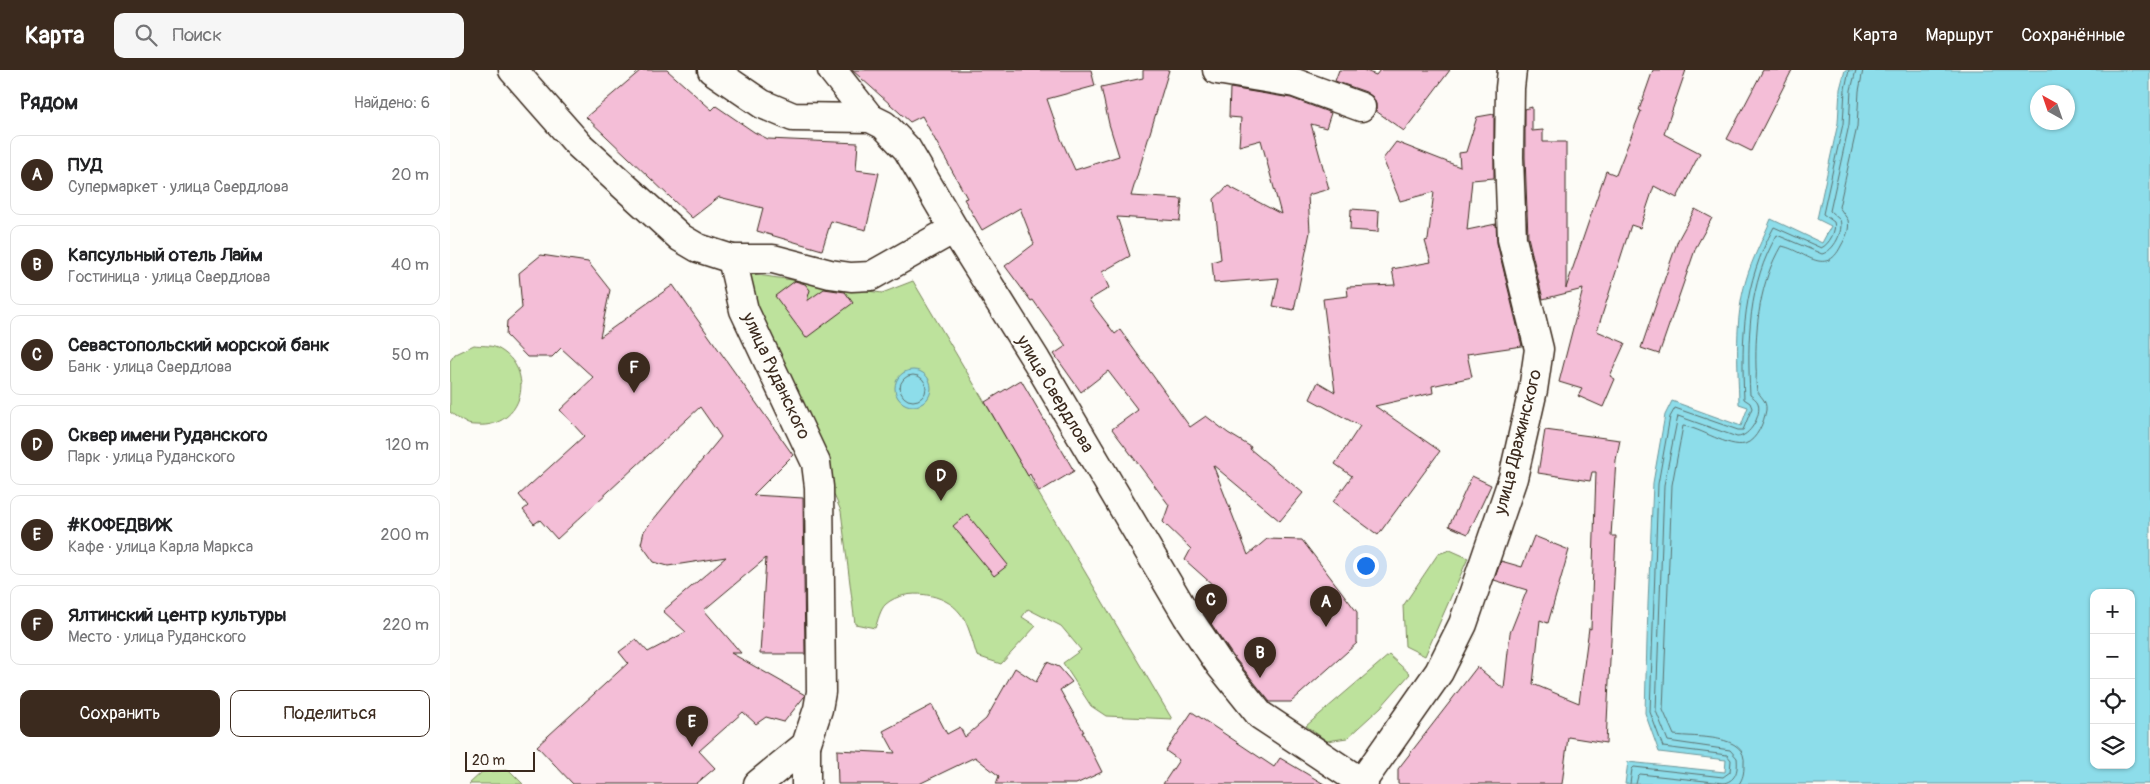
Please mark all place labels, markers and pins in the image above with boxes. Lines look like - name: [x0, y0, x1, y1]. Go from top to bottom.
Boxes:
- pin: F: [618, 352, 650, 393]
- pin: D: [925, 460, 957, 501]
- pin: C: [1195, 584, 1227, 625]
- pin: A: [1310, 586, 1342, 627]
- pin: B: [1244, 637, 1276, 678]
- pin: E: [676, 706, 708, 747]

